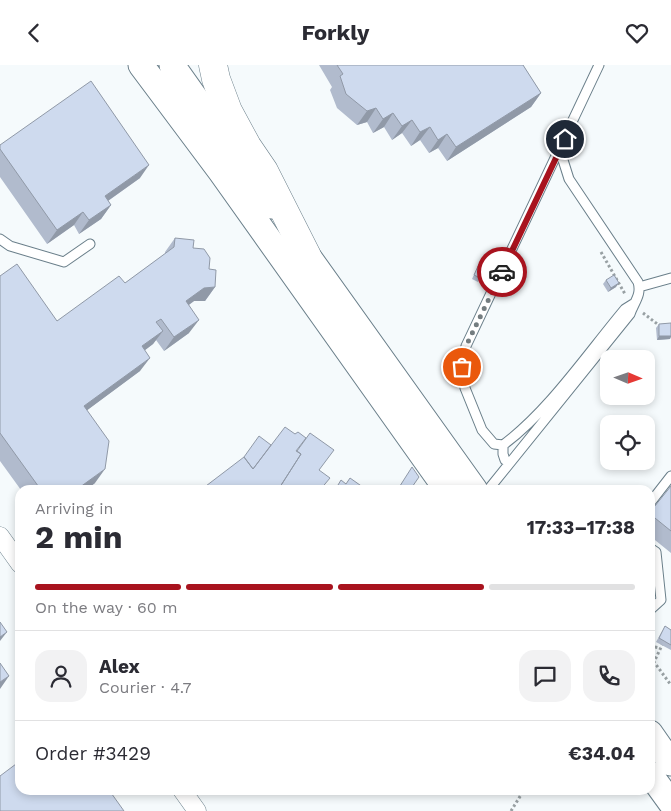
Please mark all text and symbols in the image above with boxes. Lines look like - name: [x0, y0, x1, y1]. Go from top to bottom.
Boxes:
- icon: back: [20, 19, 48, 47]
- icon: heart: [623, 19, 651, 47]
- text: Forkly: [302, 20, 369, 45]
- pin: [544, 118, 586, 160]
- icon: home: [551, 125, 579, 153]
- courier: [477, 247, 527, 297]
- icon: car: [488, 258, 516, 286]
- pin: [441, 346, 483, 388]
- north arrow: [600, 350, 655, 405]
- map controls: [600, 350, 655, 470]
- icon: bag: [448, 353, 476, 381]
- button: locate: [600, 415, 655, 470]
- text: Arriving in: [35, 499, 113, 518]
- text: 17:33–17:38: [527, 516, 635, 539]
- text: 2 min: [35, 518, 123, 556]
- text: On the way · 60 m: [35, 598, 177, 617]
- button: person: [35, 650, 87, 702]
- button: chat: [519, 650, 571, 702]
- button: phone: [583, 650, 635, 702]
- text: Alex: [99, 655, 140, 678]
- text: Courier · 4.7: [99, 678, 192, 697]
- text: Order #3429: [35, 742, 151, 765]
- text: €34.04: [568, 742, 635, 765]

